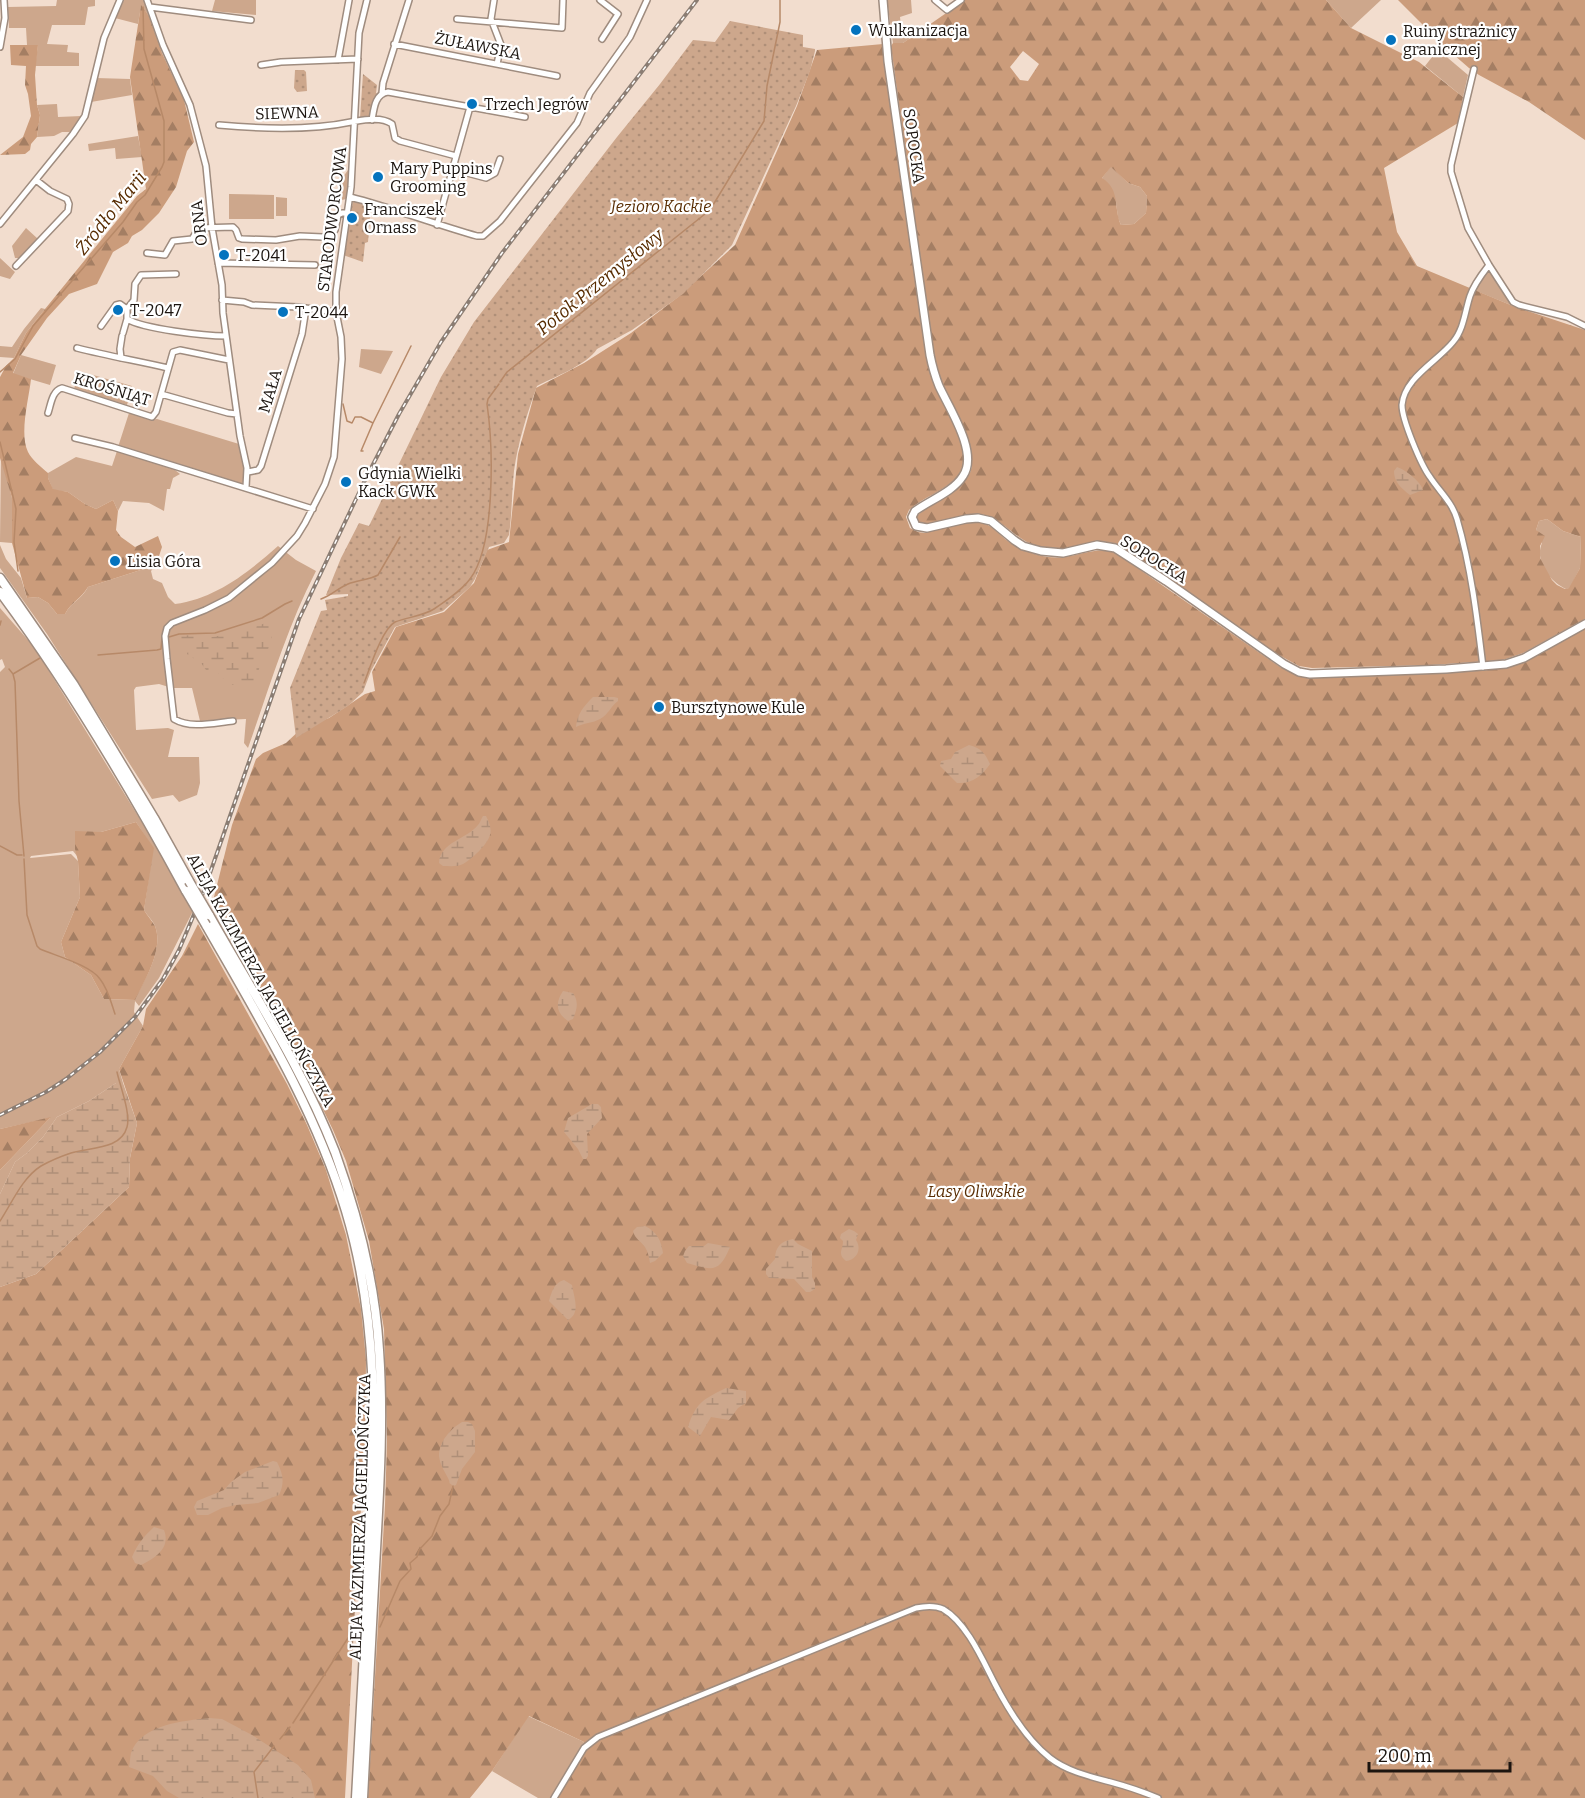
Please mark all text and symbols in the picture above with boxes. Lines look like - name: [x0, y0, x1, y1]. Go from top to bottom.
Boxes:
- place label: Wulkanizacja: [868, 21, 968, 40]
- place label: Ruiny strażnicy granicznej: [1403, 22, 1518, 59]
- marker: Wulkanizacja: [849, 23, 863, 37]
- street label: ŻUŁAWSKA: [433, 28, 523, 64]
- marker: Ruiny strażnicy granicznej: [1384, 33, 1398, 47]
- place label: Trzech Jegrów: [484, 95, 589, 114]
- marker: Trzech Jegrów: [465, 97, 479, 111]
- street label: SIEWNA: [255, 102, 320, 124]
- street label: SOPOCKA: [899, 107, 929, 185]
- street label: STARODWORCOWA: [314, 145, 350, 293]
- place label: Mary Puppins Grooming: [390, 159, 493, 196]
- water label: Źródło Marii: [71, 167, 151, 259]
- marker: Mary Puppins Grooming: [371, 170, 385, 184]
- park label: Jezioro Kackie: [609, 197, 711, 216]
- street label: ORNA: [187, 198, 211, 247]
- place label: Franciszek Ornass: [364, 200, 444, 237]
- marker: Franciszek Ornass: [345, 211, 359, 225]
- water label: Potok Przemysłowy: [532, 224, 668, 340]
- place label: T-2041: [236, 246, 287, 265]
- marker: T-2041: [217, 248, 231, 262]
- place label: T-2047: [130, 301, 182, 320]
- marker: T-2047: [111, 303, 125, 317]
- place label: T-2044: [295, 303, 349, 322]
- marker: T-2044: [276, 305, 290, 319]
- street label: MAŁA: [254, 366, 286, 415]
- street label: KROŚNIĄT: [71, 367, 153, 410]
- place label: Gdynia Wielki Kack GWK: [358, 464, 462, 501]
- marker: Gdynia Wielki Kack GWK: [339, 475, 353, 489]
- street label: SOPOCKA: [1117, 531, 1192, 587]
- place label: Lisia Góra: [127, 552, 201, 571]
- marker: Lisia Góra: [108, 554, 122, 568]
- place label: Bursztynowe Kule: [671, 698, 805, 717]
- marker: Bursztynowe Kule: [652, 700, 666, 714]
- street label: ALEJA KAZIMIERZA JAGIELLOŃCZYKA: [183, 850, 340, 1111]
- park label: Lasy Oliwskie: [928, 1182, 1024, 1201]
- street label: ALEJA KAZIMIERZA JAGIELLOŃCZYKA: [345, 1373, 375, 1661]
- scale bar: [1369, 1735, 1510, 1773]
- text: 200 m: [1378, 1745, 1432, 1767]

